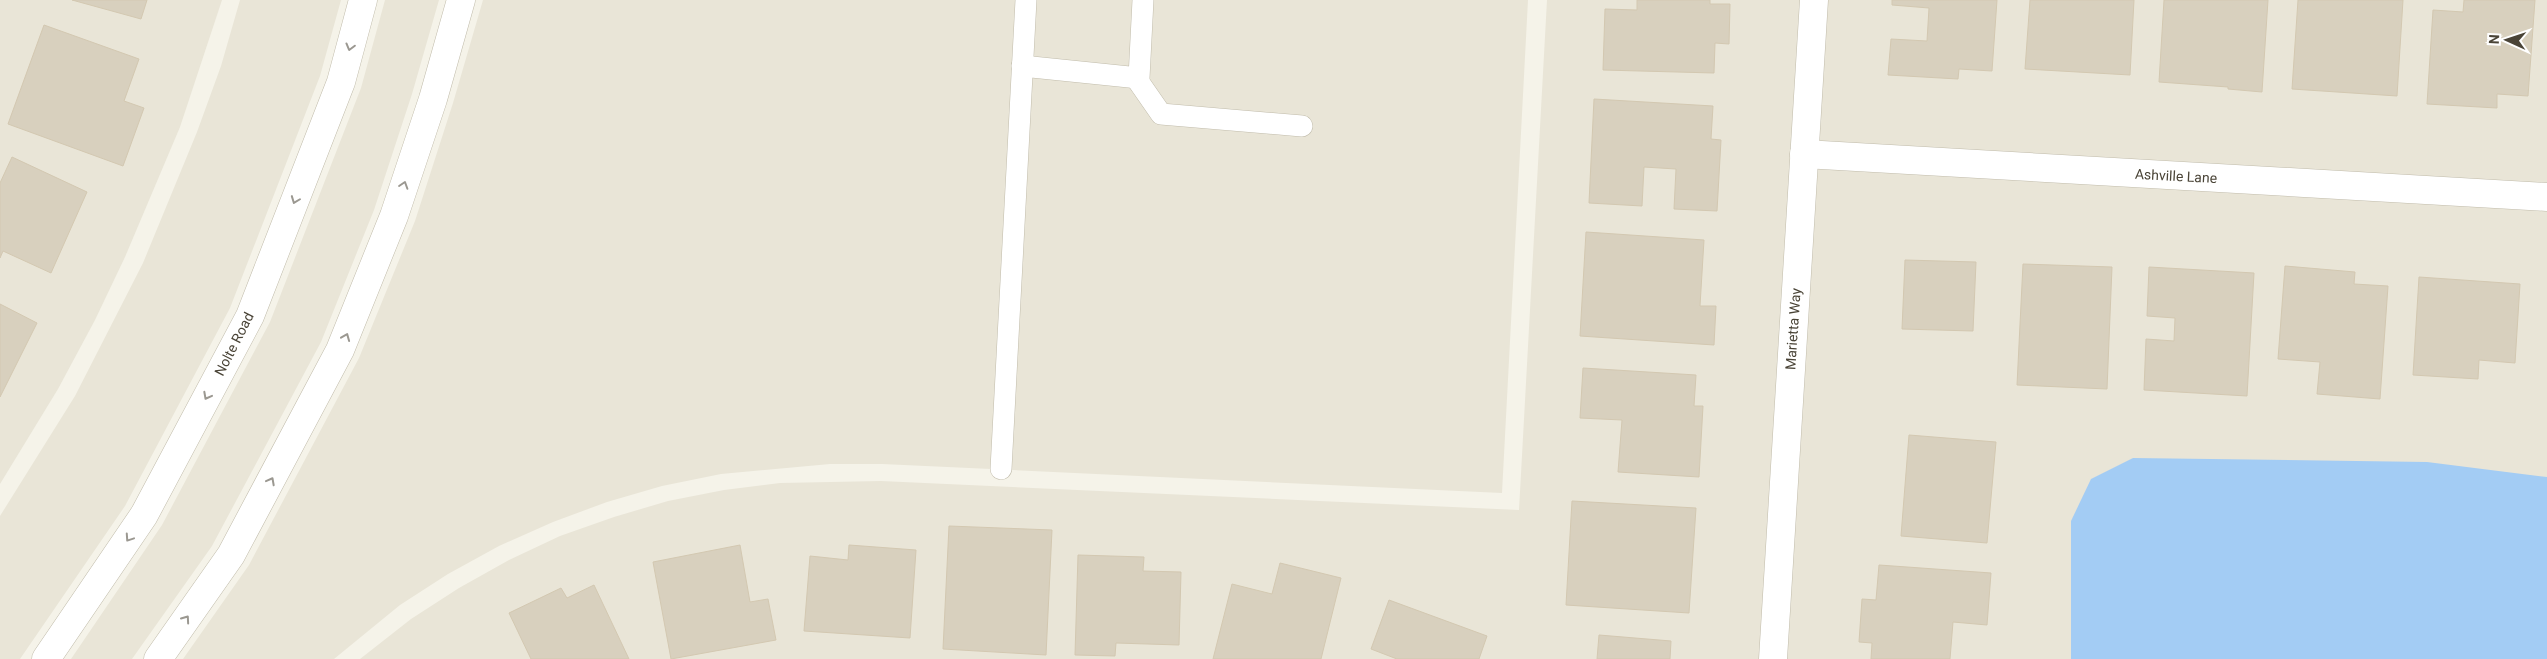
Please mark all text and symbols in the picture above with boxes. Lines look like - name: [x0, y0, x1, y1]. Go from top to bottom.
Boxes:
- north arrow: [2482, 15, 2532, 65]
- text: N: [2486, 34, 2502, 45]
- one-way arrow: [346, 43, 356, 51]
- street label: Ashville Lane: [2134, 166, 2218, 186]
- one-way arrow: [399, 182, 409, 190]
- one-way arrow: [291, 195, 301, 204]
- street label: Marietta Way: [1782, 287, 1804, 370]
- street label: Nolte Road: [211, 310, 257, 378]
- one-way arrow: [339, 333, 350, 342]
- one-way arrow: [204, 390, 214, 399]
- one-way arrow: [265, 477, 275, 486]
- one-way arrow: [126, 532, 135, 541]
- one-way arrow: [180, 615, 189, 625]

